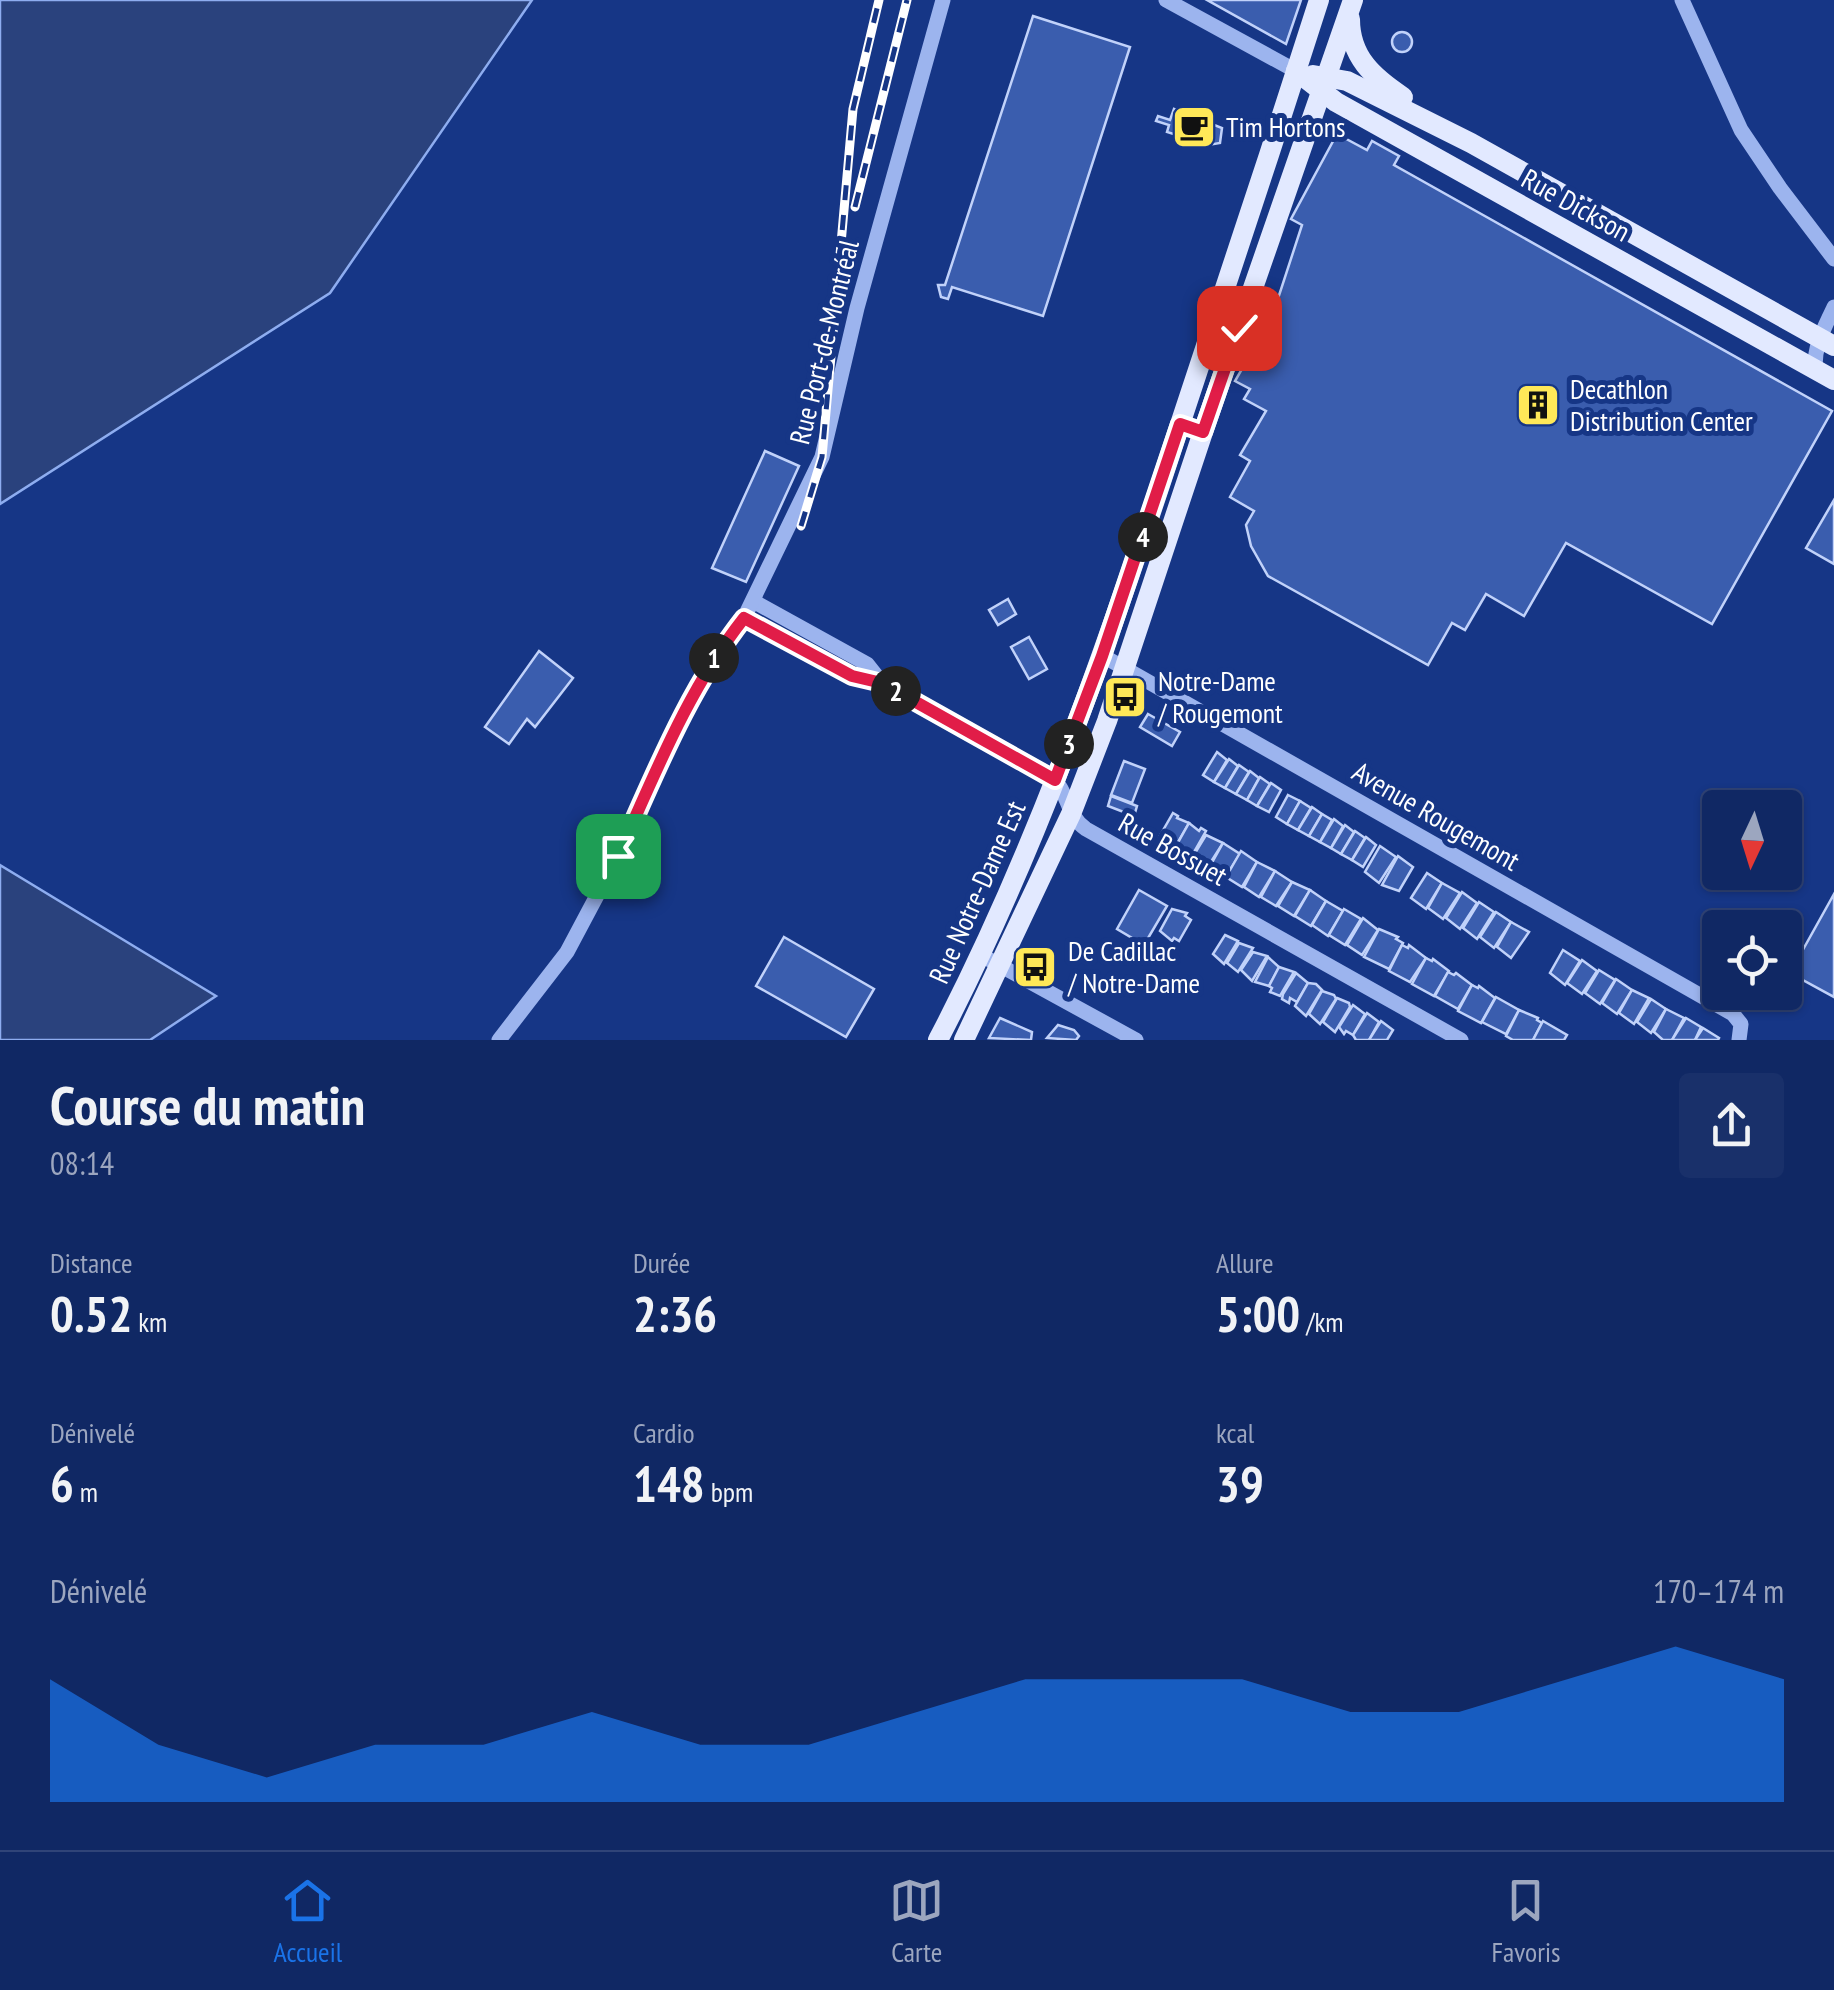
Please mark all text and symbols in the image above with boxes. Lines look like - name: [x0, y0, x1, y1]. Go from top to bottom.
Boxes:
- cafe icon: Tim Hortons: [1171, 104, 1217, 150]
- place label: Tim Hortons: [1226, 108, 1346, 145]
- street label: Rue Dickson: [1515, 160, 1637, 249]
- street label: Rue Port-de-Montréal: [780, 235, 867, 448]
- pin: [1197, 286, 1282, 371]
- icon: check: [1212, 301, 1267, 356]
- place label: Decathlon Distribution Center: [1570, 370, 1753, 439]
- building icon: Decathlon Distribution Center: [1515, 382, 1561, 428]
- pin: 4: [1118, 512, 1168, 562]
- text: 4: [1136, 518, 1150, 555]
- pin: 1: [689, 633, 739, 683]
- text: 1: [707, 639, 721, 676]
- place label: Notre-Dame / Rougemont: [1157, 662, 1283, 731]
- pin: 2: [871, 666, 921, 716]
- text: 2: [889, 672, 903, 709]
- bus stop icon: Notre-Dame / Rougemont: [1102, 674, 1148, 720]
- pin: 3: [1044, 719, 1094, 769]
- text: 3: [1062, 725, 1076, 762]
- street label: Avenue Rougemont: [1346, 753, 1527, 879]
- north arrow: [1702, 790, 1802, 890]
- map controls: [1702, 790, 1802, 1010]
- street label: Rue Notre-Dame Est: [920, 794, 1033, 989]
- street label: Rue Bossuet: [1112, 804, 1234, 894]
- pin: [576, 814, 661, 899]
- icon: arrive: [591, 829, 646, 884]
- button: locate: [1702, 910, 1802, 1010]
- place label: De Cadillac / Notre-Dame: [1067, 932, 1200, 1001]
- bus stop icon: De Cadillac / Notre-Dame: [1012, 944, 1058, 990]
- text: Course du matin: [50, 1069, 365, 1140]
- button: share: [1679, 1073, 1784, 1178]
- text: 08:14: [50, 1142, 114, 1184]
- text: Distance: [50, 1244, 133, 1281]
- text: Durée: [633, 1244, 690, 1281]
- text: Allure: [1216, 1244, 1274, 1281]
- text: 0.52: [50, 1281, 132, 1346]
- text: 2:36: [633, 1281, 717, 1346]
- text: 5:00: [1216, 1281, 1300, 1346]
- text: km: [132, 1303, 167, 1340]
- text: /km: [1300, 1303, 1344, 1340]
- text: Dénivelé: [50, 1414, 135, 1451]
- text: Cardio: [633, 1414, 695, 1451]
- text: kcal: [1216, 1414, 1254, 1451]
- text: 6: [50, 1451, 74, 1516]
- text: 148: [633, 1451, 705, 1516]
- text: 39: [1216, 1451, 1264, 1516]
- text: m: [74, 1473, 98, 1510]
- text: bpm: [705, 1473, 753, 1510]
- text: Dénivelé: [50, 1570, 147, 1612]
- text: 170–174 m: [1653, 1570, 1784, 1612]
- tab: Accueil: [274, 1873, 342, 1970]
- tab: Carte: [889, 1873, 944, 1970]
- tab: Favoris: [1491, 1873, 1560, 1970]

